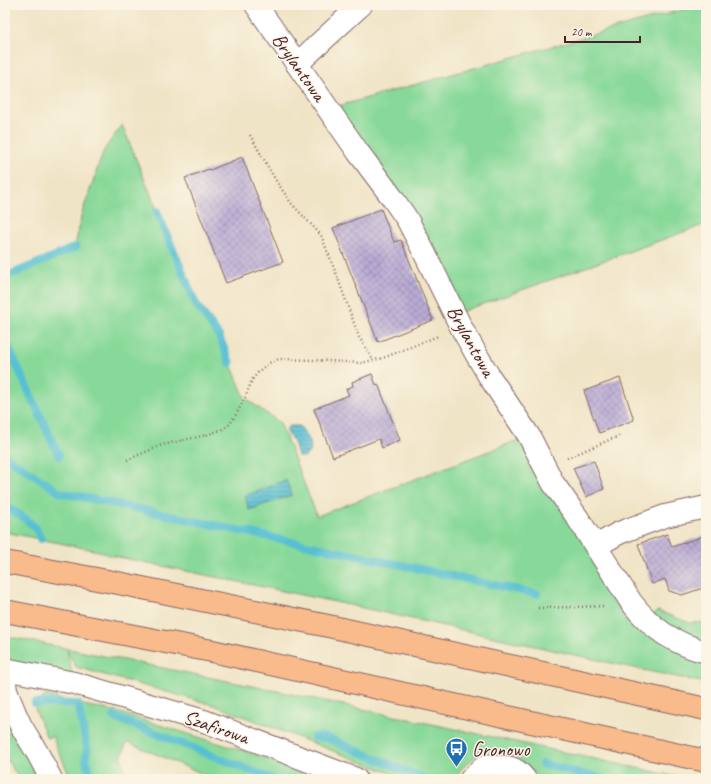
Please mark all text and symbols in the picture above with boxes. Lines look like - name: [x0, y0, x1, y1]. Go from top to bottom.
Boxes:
- scale bar: [565, 18, 640, 44]
- text: 20 m: [571, 24, 593, 40]
- street label: Brylantowa: [266, 28, 333, 107]
- street label: Brylantowa: [441, 301, 502, 383]
- street label: Szafirowa: [180, 704, 254, 750]
- bus stop icon: Gronowo: [444, 736, 470, 769]
- place label: Gronowo: [472, 737, 530, 762]

